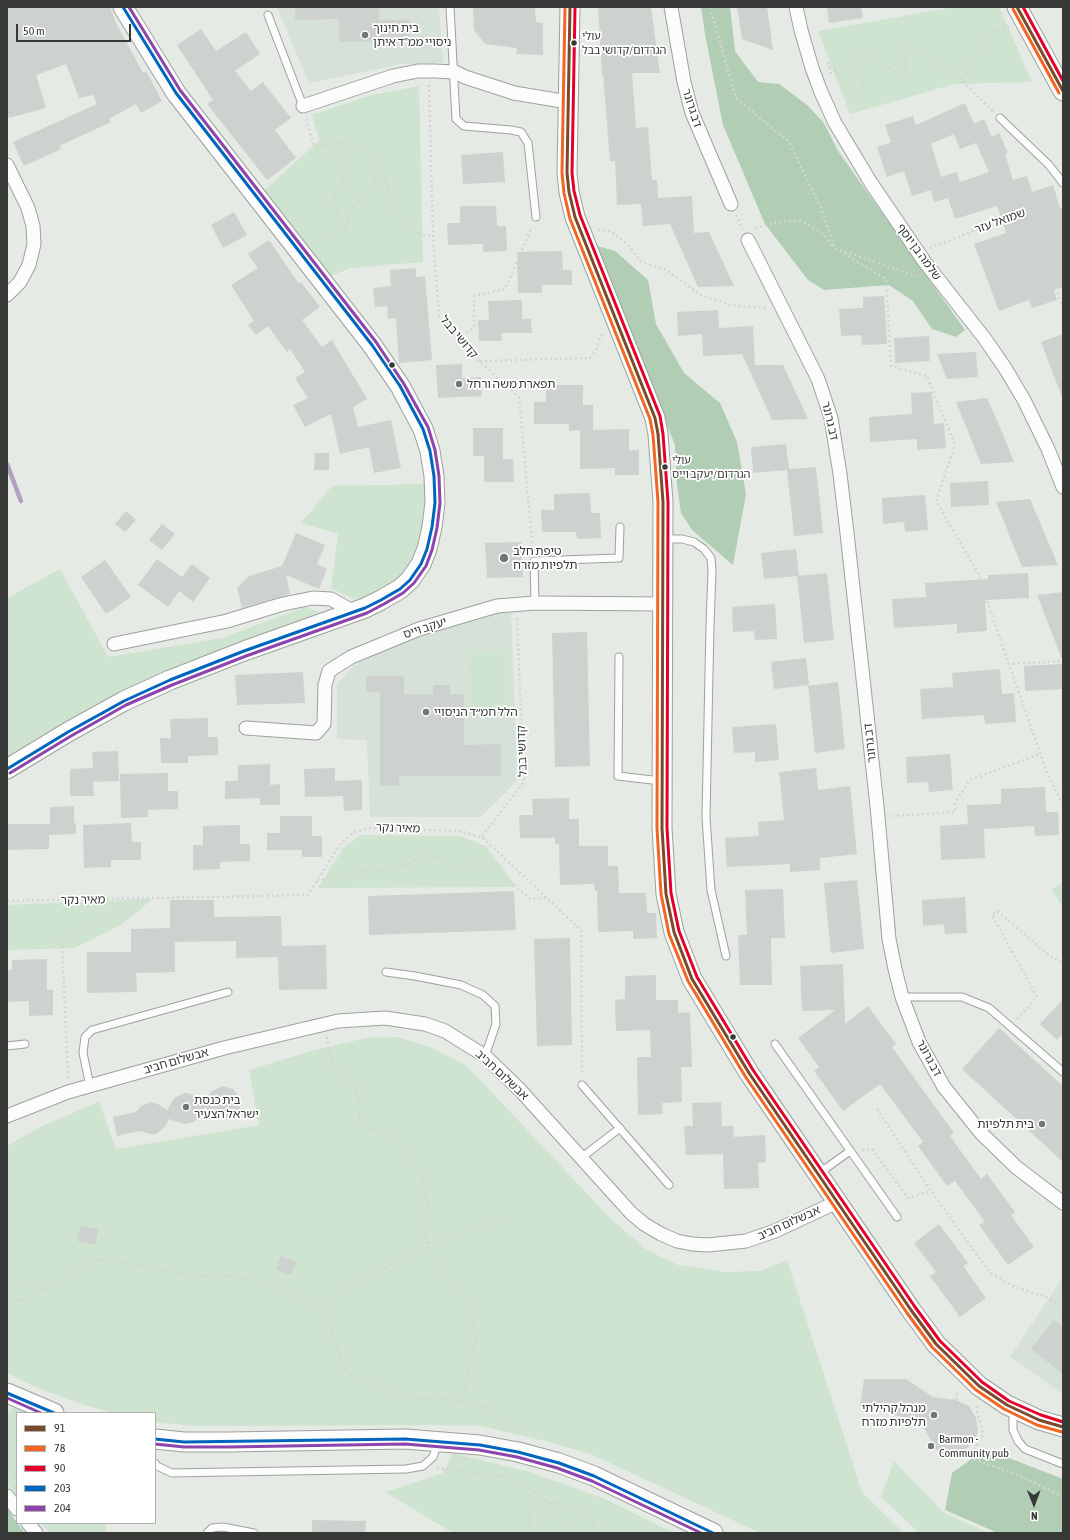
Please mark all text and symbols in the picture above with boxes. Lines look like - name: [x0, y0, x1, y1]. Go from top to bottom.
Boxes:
- scale bar: [18, 16, 133, 42]
- place label: בית חינוך ניסויי ממ"ד איתן: [373, 21, 451, 49]
- text: 50 m: [23, 24, 45, 38]
- marker: בית חינוך ניסויי ממ"ד איתן: [360, 30, 370, 40]
- place label: עולי הגרדום/קדושי בבל: [582, 30, 666, 56]
- marker: עולי הגרדום/קדושי בבל: [569, 38, 579, 48]
- street label: דב גרונר: [679, 87, 705, 129]
- street label: שמואל עזר: [973, 205, 1027, 237]
- street label: שלמה בן יוסף: [894, 221, 944, 283]
- street label: קדושי בבל: [437, 313, 481, 361]
- unlabelled marker: [387, 360, 397, 370]
- place label: תפארת משה ורחל: [467, 377, 555, 391]
- marker: תפארת משה ורחל: [454, 379, 464, 389]
- street label: דב גרונר: [819, 400, 841, 442]
- place label: עולי הגרדום/יעקב וייס: [672, 454, 750, 480]
- marker: עולי הגרדום/יעקב וייס: [660, 462, 670, 472]
- place label: טיפת חלב תלפיות מזרח: [513, 544, 578, 572]
- marker: טיפת חלב תלפיות מזרח: [498, 552, 510, 564]
- street label: יעקב וייס: [401, 614, 449, 642]
- place label: הלל חמ״ד הניסויי: [434, 705, 518, 719]
- marker: הלל חמ״ד הניסויי: [421, 707, 431, 717]
- street label: דב גרונר: [861, 722, 879, 764]
- street label: קדושי בבל: [514, 725, 530, 777]
- street label: מאיר נקר: [375, 820, 421, 836]
- street label: מאיר נקר: [60, 892, 106, 908]
- unlabelled marker: [728, 1032, 738, 1042]
- street label: דב גרונר: [913, 1037, 945, 1079]
- street label: אבשלום חביב: [142, 1045, 210, 1077]
- street label: אבשלום חביב: [472, 1047, 532, 1103]
- place label: בית כנסת ישראל הצעיר: [194, 1093, 259, 1121]
- marker: בית כנסת ישראל הצעיר: [181, 1102, 191, 1112]
- place label: בית תלפיות: [977, 1117, 1034, 1131]
- marker: בית תלפיות: [1037, 1119, 1047, 1129]
- street label: אבשלום חביב: [755, 1203, 823, 1243]
- place label: מנהל קהילתי תלפיות מזרח: [861, 1401, 926, 1429]
- marker: מנהל קהילתי תלפיות מזרח: [929, 1410, 939, 1420]
- legend: [16, 1412, 156, 1524]
- text: 91: [54, 1421, 65, 1435]
- place label: Barmon - Community pub: [939, 1432, 1009, 1460]
- text: 78: [54, 1441, 65, 1455]
- marker: Barmon - Community pub: [926, 1441, 936, 1451]
- text: 90: [54, 1461, 65, 1475]
- text: 203: [54, 1481, 71, 1495]
- north arrow: [1014, 1484, 1054, 1524]
- text: 204: [54, 1501, 71, 1515]
- text: N: [1031, 1510, 1038, 1522]

